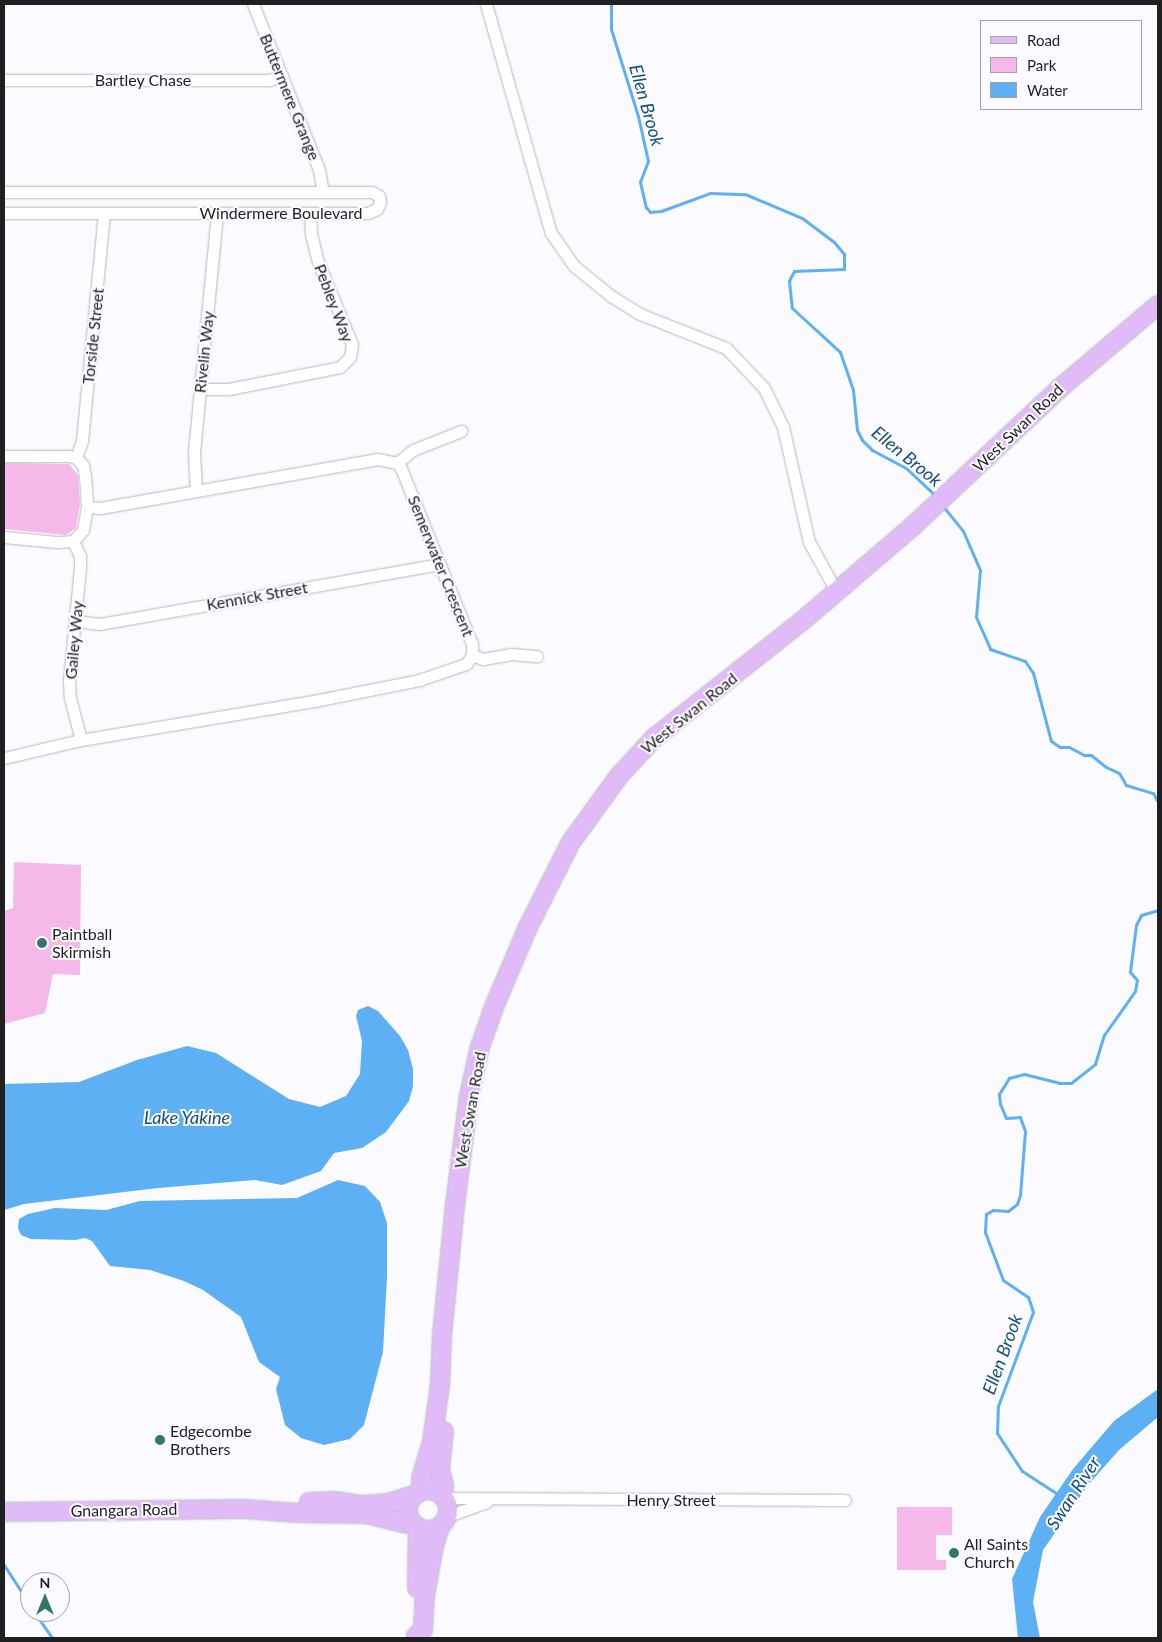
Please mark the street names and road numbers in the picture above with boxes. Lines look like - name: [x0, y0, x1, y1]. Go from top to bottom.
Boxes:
- street label: Buttermere Grange: [256, 31, 324, 163]
- street label: Bartley Chase: [94, 70, 192, 90]
- street label: Windermere Boulevard: [200, 203, 362, 223]
- street label: Pebley Way: [310, 261, 358, 345]
- street label: Torside Street: [78, 287, 108, 385]
- street label: Rivelin Way: [190, 310, 218, 394]
- street label: West Swan Road: [969, 380, 1067, 476]
- street label: Semerwater Crescent: [404, 492, 478, 640]
- street label: Kennick Street: [205, 578, 309, 614]
- street label: Gailey Way: [61, 600, 87, 680]
- street label: West Swan Road: [637, 668, 741, 758]
- street label: West Swan Road: [450, 1050, 490, 1170]
- street label: Henry Street: [626, 1490, 716, 1510]
- street label: Gnangara Road: [70, 1499, 178, 1521]

